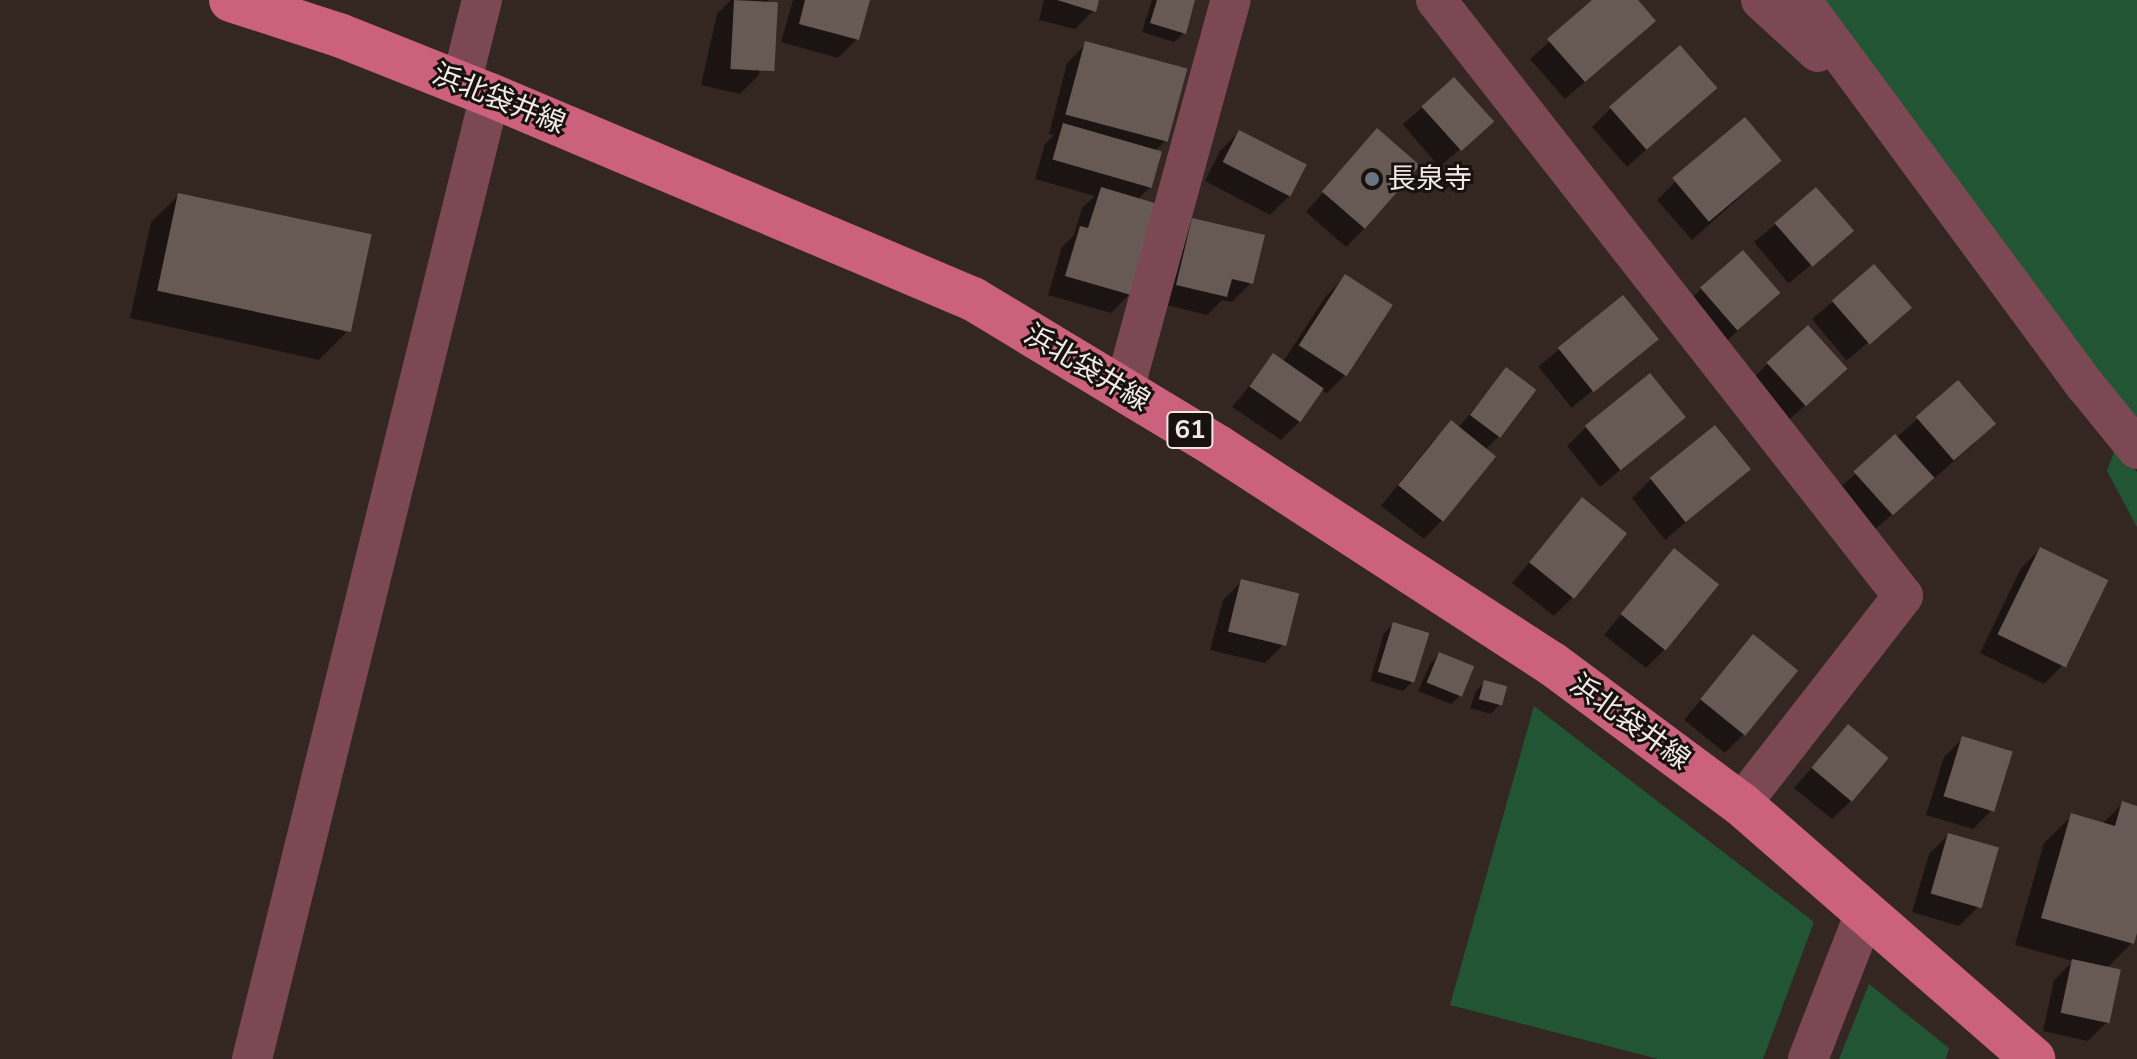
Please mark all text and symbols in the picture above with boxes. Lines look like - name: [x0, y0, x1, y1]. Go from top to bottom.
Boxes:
- street label: 浜北袋井線: [428, 57, 570, 141]
- place label: 長泉寺: [1388, 162, 1472, 196]
- marker: 長泉寺: [1363, 170, 1381, 188]
- street label: 浜北袋井線: [1018, 318, 1156, 418]
- road number: 61: [1166, 408, 1214, 452]
- street label: 浜北袋井線: [1563, 667, 1697, 777]

